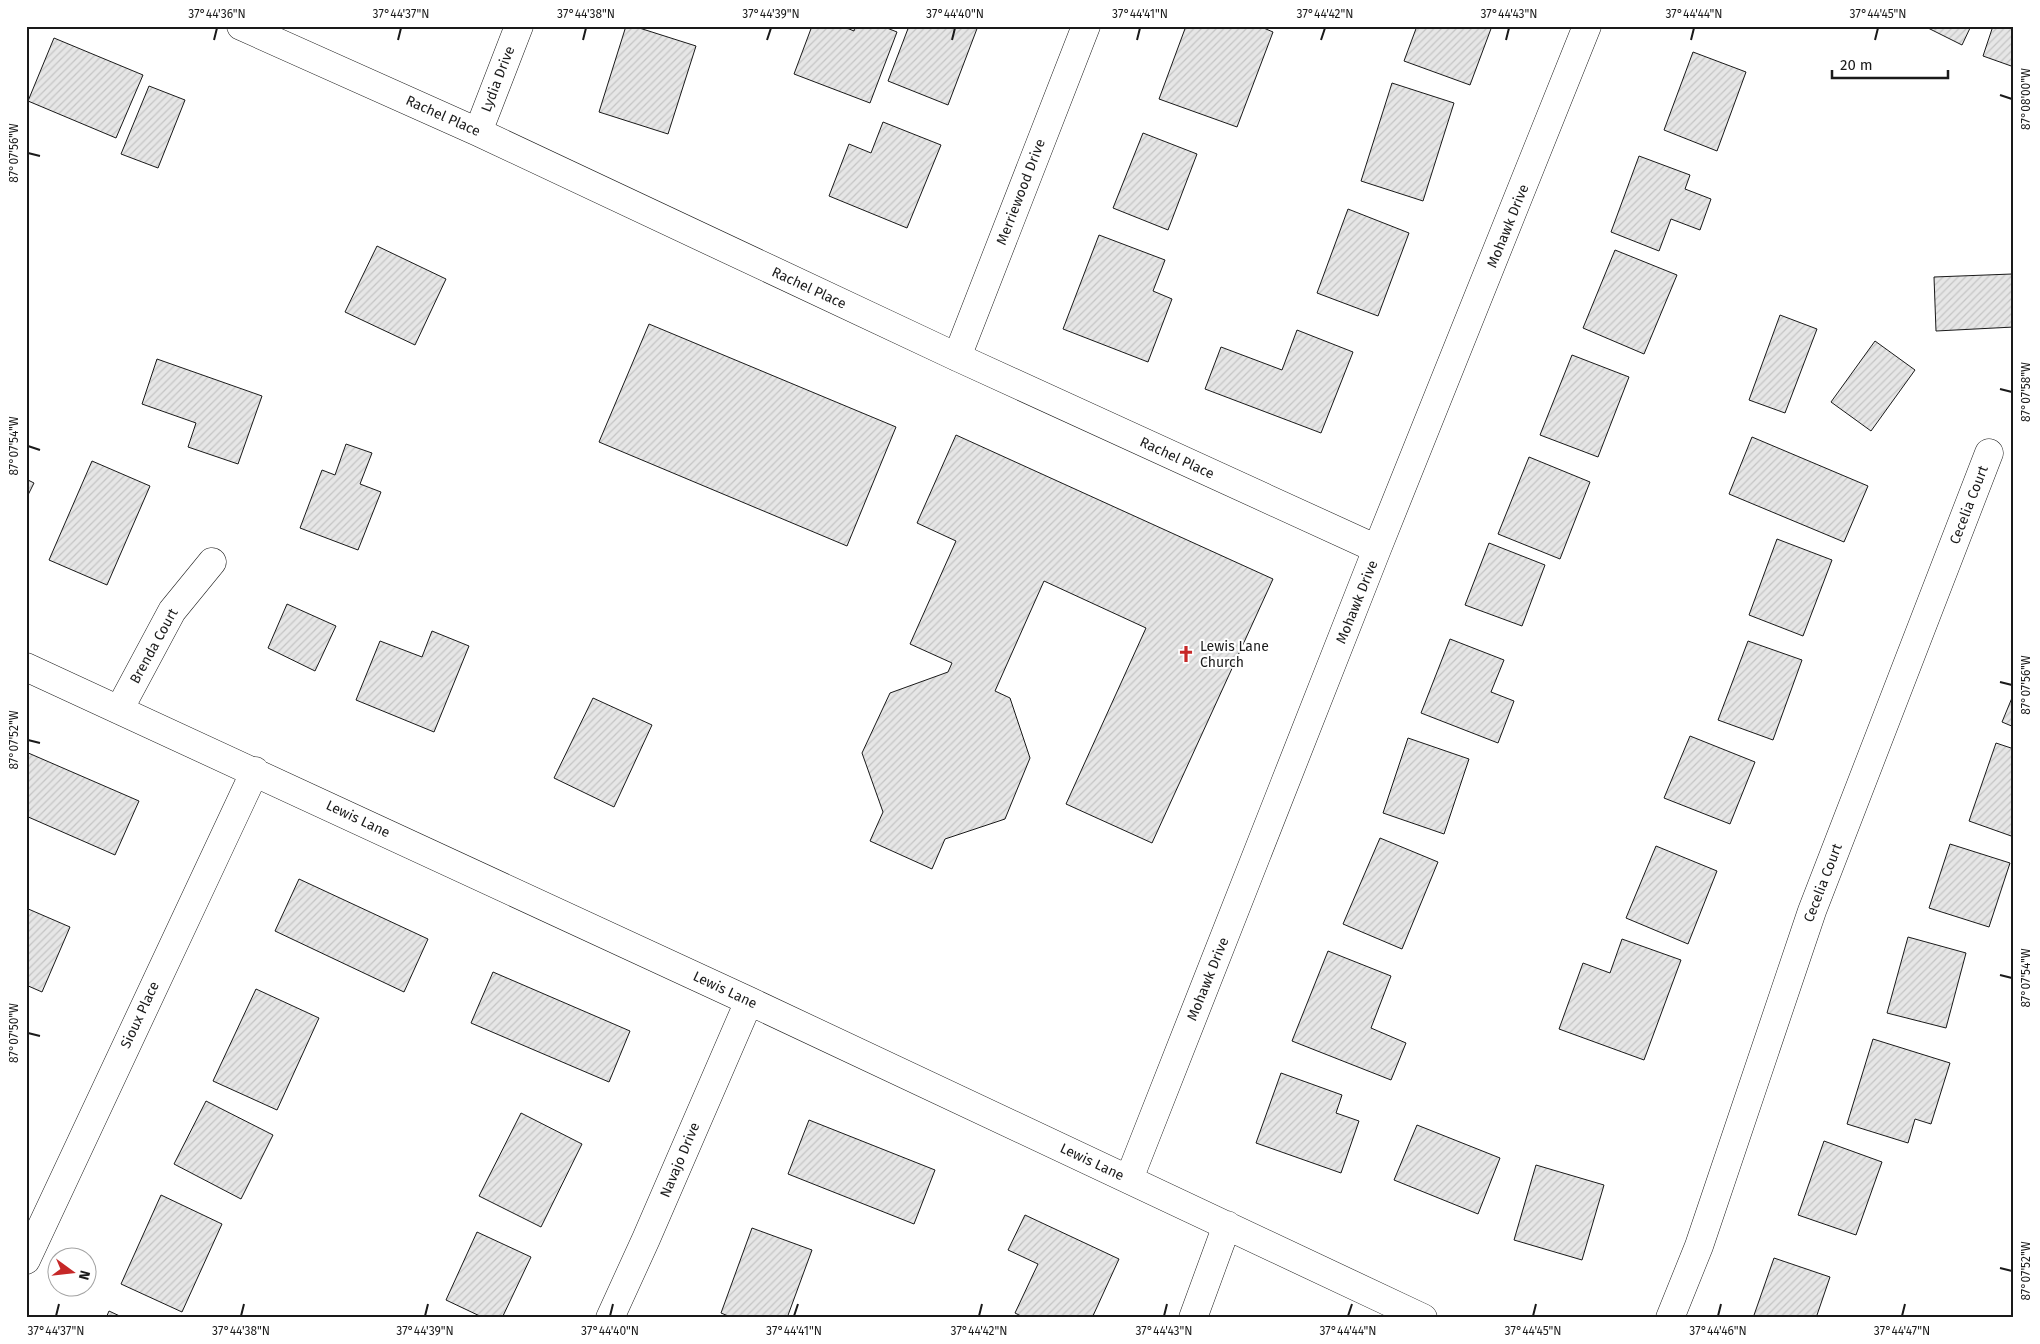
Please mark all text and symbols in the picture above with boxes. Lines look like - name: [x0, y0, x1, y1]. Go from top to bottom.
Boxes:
- text: 37°44'36"N: [188, 7, 246, 21]
- text: 37°44'37"N: [373, 7, 429, 21]
- text: 37°44'38"N: [557, 7, 615, 21]
- text: 37°44'39"N: [742, 7, 800, 21]
- text: 37°44'40"N: [926, 7, 984, 21]
- text: 37°44'41"N: [1112, 7, 1168, 21]
- text: 37°44'42"N: [1296, 7, 1354, 21]
- text: 37°44'43"N: [1480, 7, 1538, 21]
- text: 37°44'44"N: [1665, 7, 1723, 21]
- text: 37°44'45"N: [1850, 7, 1906, 21]
- street label: Lydia Drive: [478, 44, 518, 114]
- scale bar: [1832, 48, 1949, 80]
- text: 20 m: [1840, 56, 1873, 74]
- text: 87°08'00"W: [2019, 68, 2033, 130]
- street label: Rachel Place: [403, 92, 483, 140]
- text: 87°07'56"W: [7, 123, 21, 183]
- street label: Merriewood Drive: [993, 137, 1049, 247]
- street label: Mohawk Drive: [1484, 182, 1532, 270]
- street label: Rachel Place: [769, 263, 849, 313]
- text: 87°07'58"W: [2019, 362, 2033, 422]
- text: 87°07'54"W: [7, 416, 21, 476]
- street label: Rachel Place: [1137, 433, 1217, 483]
- street label: Cecelia Court: [1946, 462, 1992, 547]
- street label: Mohawk Drive: [1333, 558, 1381, 646]
- street label: Brenda Court: [126, 605, 182, 687]
- place label: Lewis Lane Church: [1200, 638, 1269, 671]
- church icon: Lewis Lane Church: [1176, 644, 1196, 664]
- text: 87°07'56"W: [2019, 655, 2033, 715]
- text: 87°07'52"W: [7, 710, 21, 770]
- street label: Lewis Lane: [323, 797, 393, 841]
- street label: Cecelia Court: [1800, 840, 1846, 925]
- street label: Mohawk Drive: [1184, 935, 1232, 1023]
- text: 87°07'54"W: [2019, 948, 2033, 1008]
- street label: Lewis Lane: [690, 968, 760, 1012]
- street label: Sioux Place: [117, 979, 163, 1051]
- text: 87°07'50"W: [7, 1003, 21, 1063]
- street label: Navajo Drive: [657, 1120, 703, 1200]
- street label: Lewis Lane: [1057, 1140, 1127, 1184]
- text: 87°07'52"W: [2019, 1241, 2033, 1301]
- north arrow: [48, 1246, 98, 1296]
- text: N: [75, 1269, 93, 1282]
- text: 37°44'37"N: [28, 1324, 84, 1338]
- text: 37°44'38"N: [212, 1324, 270, 1338]
- text: 37°44'39"N: [396, 1324, 454, 1338]
- text: 37°44'40"N: [581, 1324, 639, 1338]
- text: 37°44'41"N: [766, 1324, 822, 1338]
- text: 37°44'42"N: [950, 1324, 1008, 1338]
- text: 37°44'43"N: [1135, 1324, 1193, 1338]
- text: 37°44'44"N: [1319, 1324, 1377, 1338]
- text: 37°44'45"N: [1505, 1324, 1561, 1338]
- text: 37°44'46"N: [1689, 1324, 1747, 1338]
- text: 37°44'47"N: [1874, 1324, 1930, 1338]

